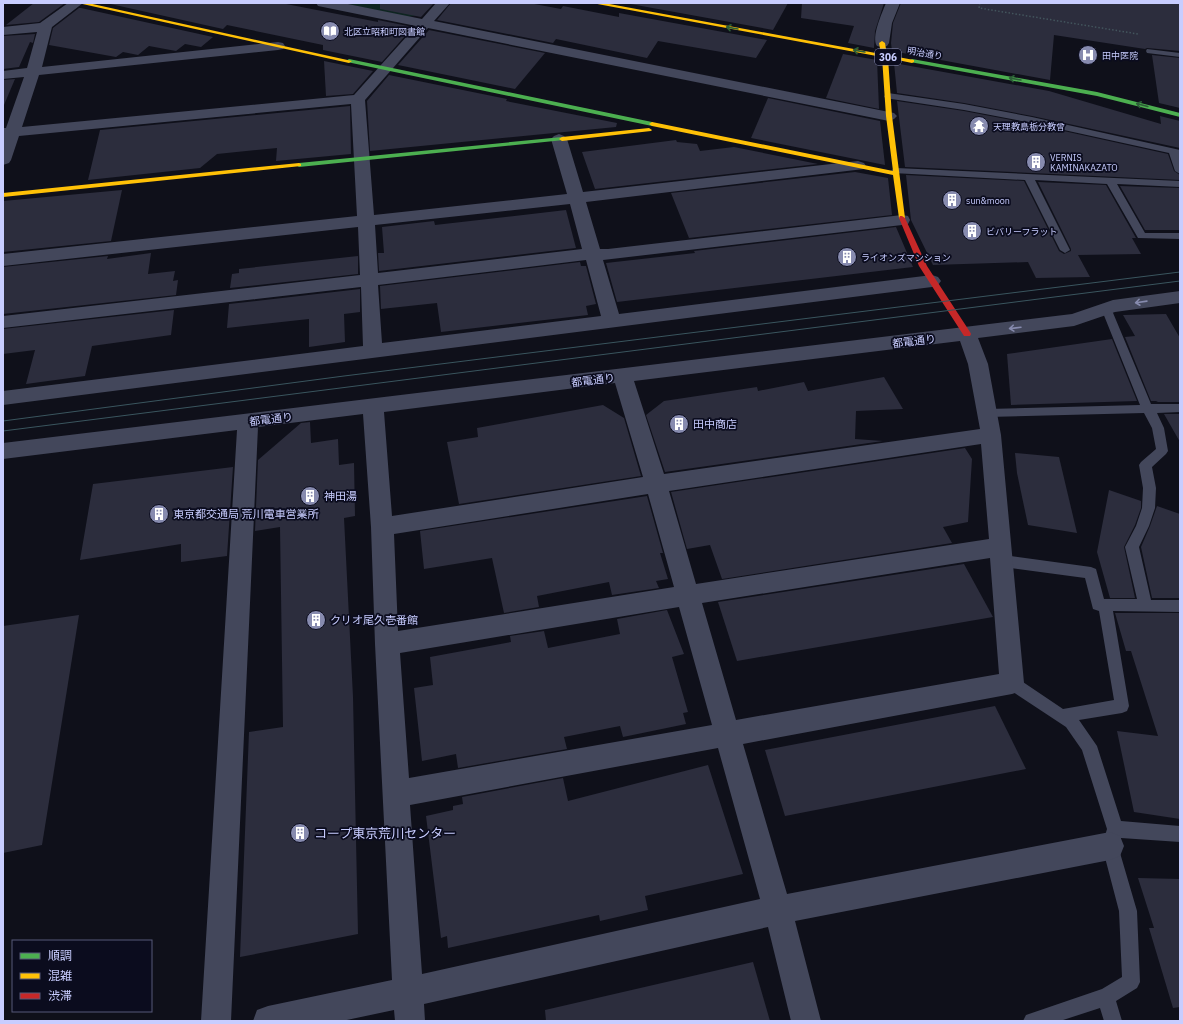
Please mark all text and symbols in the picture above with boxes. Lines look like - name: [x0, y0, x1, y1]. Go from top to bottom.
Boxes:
- library icon: 北区立昭和町図書館: [319, 20, 341, 42]
- one-way arrow: [725, 24, 738, 32]
- place label: 北区立昭和町図書館: [344, 26, 425, 37]
- street label: 明治通り: [906, 44, 944, 62]
- hospital icon: 田中医院: [1077, 44, 1099, 66]
- one-way arrow: [853, 47, 866, 55]
- road number: 306: [875, 49, 901, 65]
- place label: 田中医院: [1102, 50, 1138, 61]
- one-way arrow: [1009, 75, 1022, 83]
- one-way arrow: [1136, 101, 1149, 108]
- temple icon: 天理教島栃分教曾: [968, 115, 990, 137]
- place label: 天理教島栃分教曾: [993, 121, 1065, 132]
- building icon: VERNIS KAMINAKAZATO: [1025, 151, 1047, 173]
- place label: VERNIS KAMINAKAZATO: [1050, 152, 1118, 173]
- building icon: sun&moon: [941, 189, 963, 211]
- place label: sun&moon: [966, 195, 1010, 206]
- building icon: ビバリーフラット: [961, 220, 983, 242]
- place label: ビバリーフラット: [986, 226, 1057, 237]
- building icon: ライオンズマンション: [836, 246, 858, 268]
- place label: ライオンズマンション: [861, 252, 951, 263]
- one-way arrow: [1135, 298, 1148, 306]
- one-way arrow: [1009, 324, 1022, 332]
- street label: 都電通り: [891, 331, 937, 351]
- street label: 都電通り: [570, 370, 616, 390]
- street label: 都電通り: [248, 409, 294, 429]
- building icon: 田中商店: [668, 413, 690, 435]
- place label: 田中商店: [693, 417, 737, 431]
- building icon: 神田湯: [299, 485, 321, 507]
- place label: 神田湯: [324, 489, 357, 503]
- building icon: 東京都交通局 荒川電車営業所: [148, 503, 170, 525]
- place label: 東京都交通局 荒川電車営業所: [173, 507, 320, 521]
- building icon: クリオ尾久壱番館: [305, 609, 327, 631]
- place label: クリオ尾久壱番館: [330, 613, 418, 627]
- building icon: コープ東京荒川センター: [289, 822, 311, 844]
- place label: コープ東京荒川センター: [314, 825, 456, 842]
- legend: [12, 940, 152, 1012]
- text: 順調: [48, 948, 72, 963]
- text: 混雑: [48, 968, 72, 983]
- text: 渋滞: [48, 988, 72, 1003]

